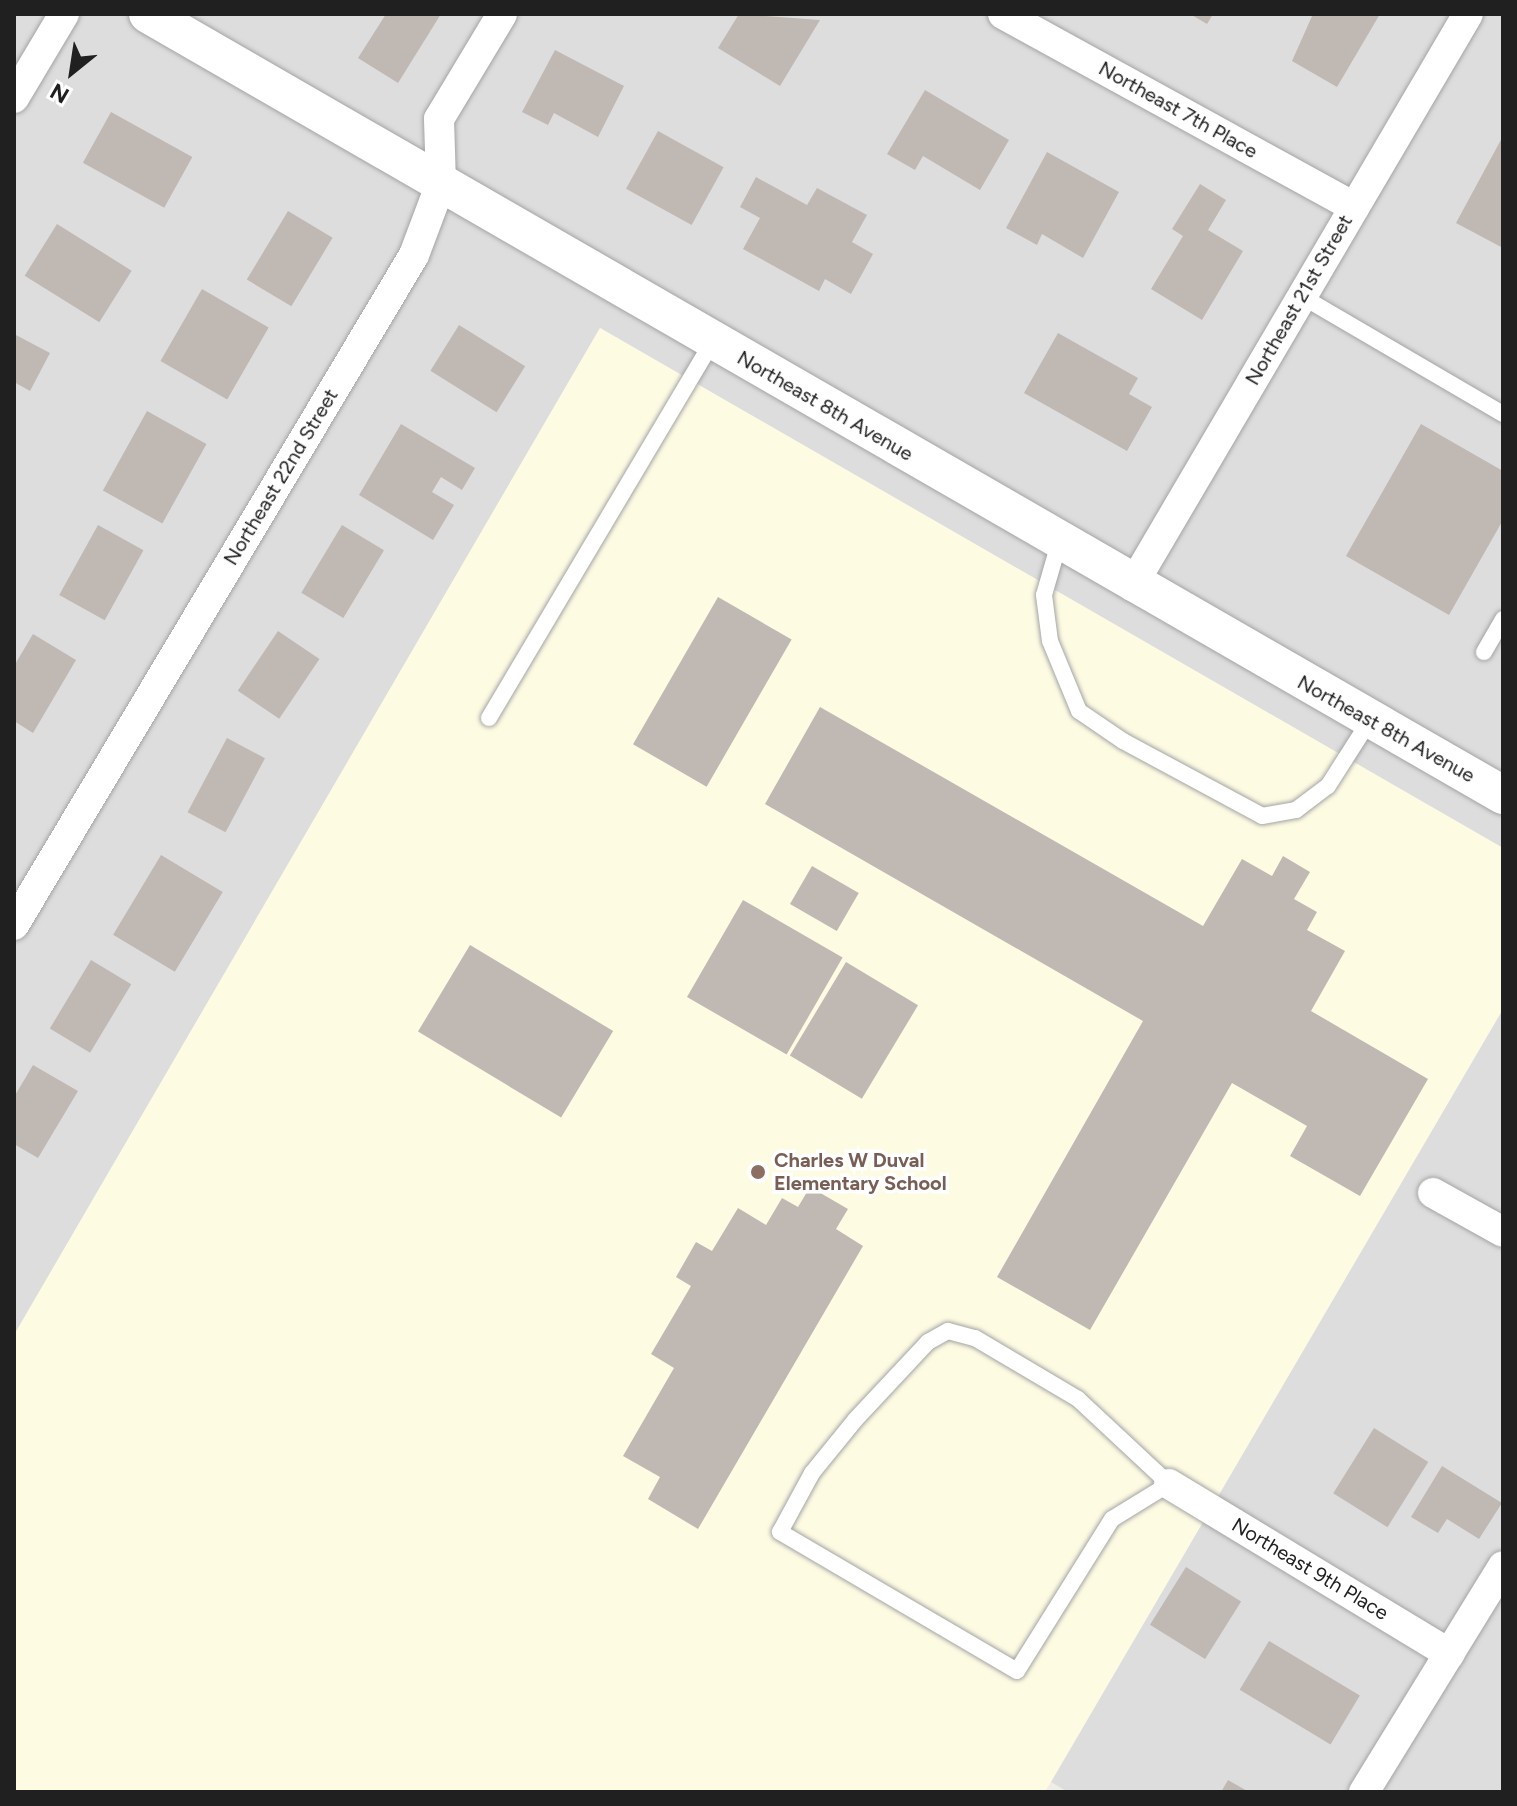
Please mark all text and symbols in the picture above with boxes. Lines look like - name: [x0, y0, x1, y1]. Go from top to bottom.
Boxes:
- north arrow: [32, 32, 112, 112]
- street label: Northeast 7th Place: [1094, 56, 1262, 164]
- text: N: [46, 77, 74, 109]
- street label: Northeast 21st Street: [1240, 211, 1358, 389]
- street label: Northeast 8th Avenue: [733, 346, 917, 466]
- street label: Northeast 22nd Street: [219, 384, 343, 570]
- street label: Northeast 8th Avenue: [1293, 670, 1479, 788]
- place label: Charles W Duval Elementary School: [774, 1148, 947, 1195]
- marker: Charles W Duval Elementary School: [749, 1163, 767, 1181]
- street label: Northeast 9th Place: [1227, 1513, 1393, 1625]

